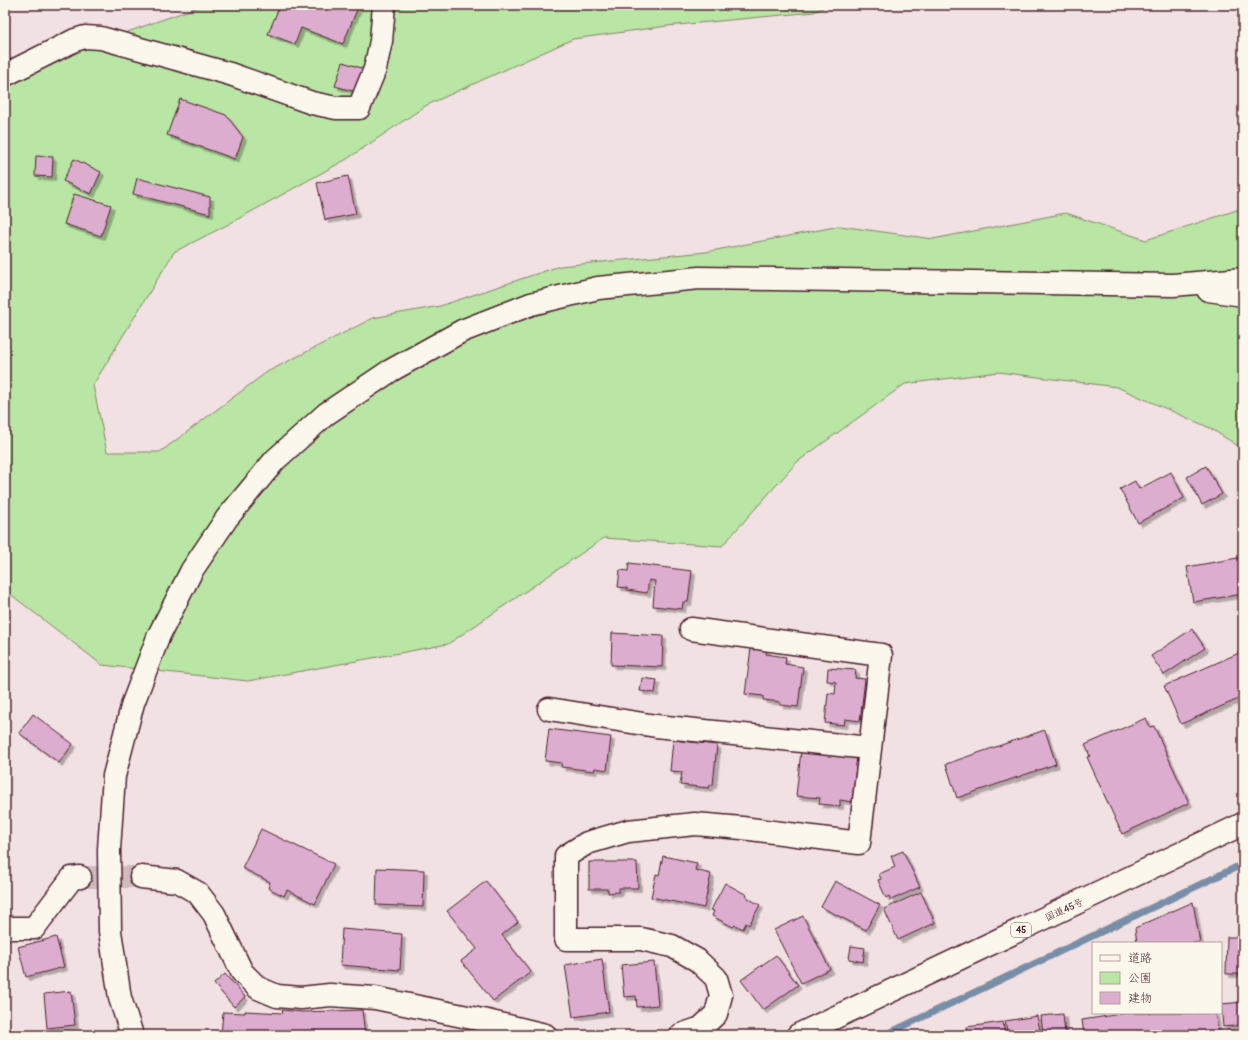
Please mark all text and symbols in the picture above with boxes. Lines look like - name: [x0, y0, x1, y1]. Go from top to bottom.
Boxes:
- street label: 国道45号: [1043, 896, 1086, 924]
- road number: 45: [1011, 923, 1031, 937]
- legend: [1092, 942, 1222, 1014]
- text: 道路: [1128, 951, 1152, 966]
- text: 公園: [1128, 971, 1152, 986]
- text: 建物: [1128, 991, 1152, 1006]

